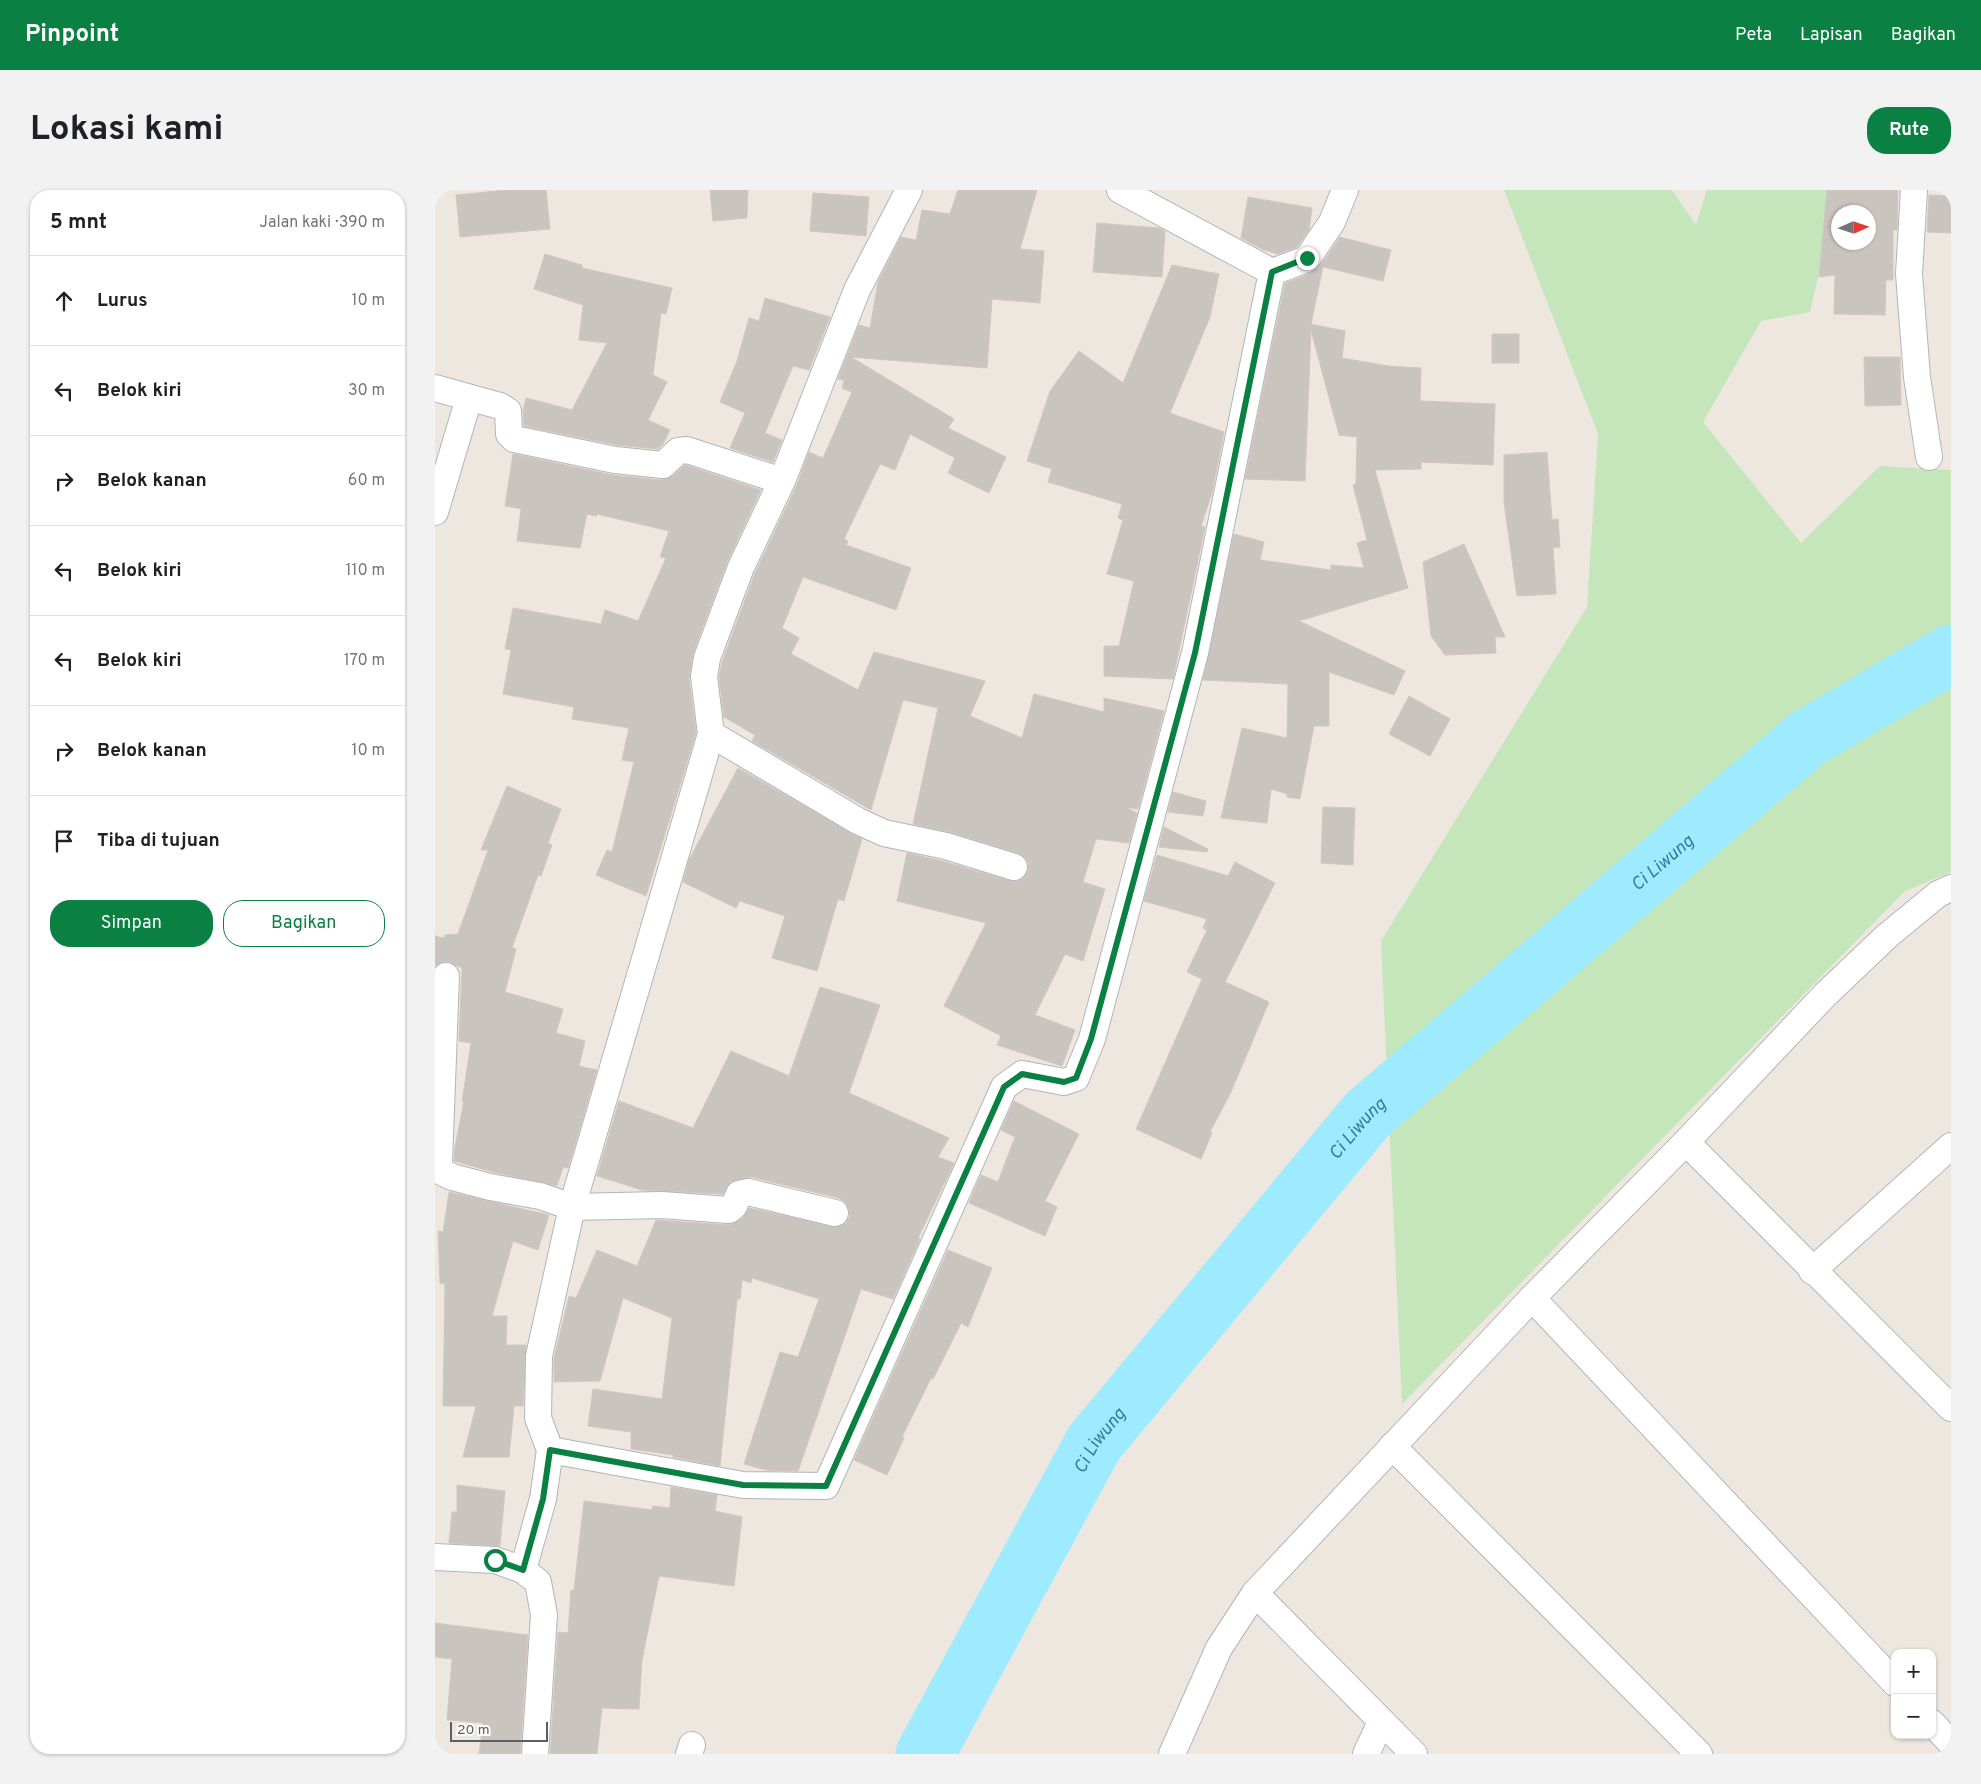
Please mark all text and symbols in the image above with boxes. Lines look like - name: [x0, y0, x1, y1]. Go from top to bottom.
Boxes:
- text: Pinpoint: [25, 20, 119, 50]
- text: Peta: [1735, 24, 1772, 47]
- text: Lapisan: [1800, 24, 1863, 47]
- text: Bagikan: [1891, 24, 1956, 47]
- button: Rute: [1867, 107, 1951, 154]
- text: Lokasi kami: [30, 108, 223, 152]
- north arrow: [1831, 205, 1876, 250]
- text: 5 mnt: [50, 209, 107, 236]
- text: Jalan kaki · 390 m: [259, 213, 385, 233]
- route end: [1296, 247, 1319, 270]
- icon: ahead: [50, 287, 78, 315]
- text: Lurus: [97, 289, 148, 313]
- text: 10 m: [351, 291, 385, 311]
- icon: left: [50, 377, 78, 405]
- text: Belok kiri: [97, 379, 182, 403]
- text: 30 m: [348, 381, 385, 401]
- icon: right: [50, 467, 78, 495]
- text: Belok kanan: [97, 469, 207, 493]
- text: 60 m: [348, 471, 385, 491]
- icon: left: [50, 557, 78, 585]
- text: Belok kiri: [97, 559, 182, 583]
- text: 110 m: [345, 561, 385, 581]
- icon: left: [50, 647, 78, 675]
- text: Belok kiri: [97, 649, 182, 673]
- text: 170 m: [344, 651, 385, 671]
- icon: right: [50, 737, 78, 765]
- text: Belok kanan: [97, 739, 207, 763]
- text: 10 m: [351, 741, 385, 761]
- icon: arrive: [50, 827, 78, 855]
- text: Tiba di tujuan: [97, 829, 220, 853]
- water label: Ci Liwung: [1627, 830, 1700, 897]
- button: Simpan: [50, 900, 213, 947]
- button: Bagikan: [223, 900, 385, 947]
- water label: Ci Liwung: [1325, 1093, 1392, 1165]
- water label: Ci Liwung: [1070, 1403, 1132, 1478]
- route start: [484, 1549, 507, 1572]
- map controls: [1891, 1649, 1936, 1739]
- button: +: [1891, 1649, 1936, 1694]
- button: −: [1891, 1694, 1936, 1739]
- scale bar: [450, 1719, 547, 1742]
- text: 20 m: [457, 1722, 490, 1739]

